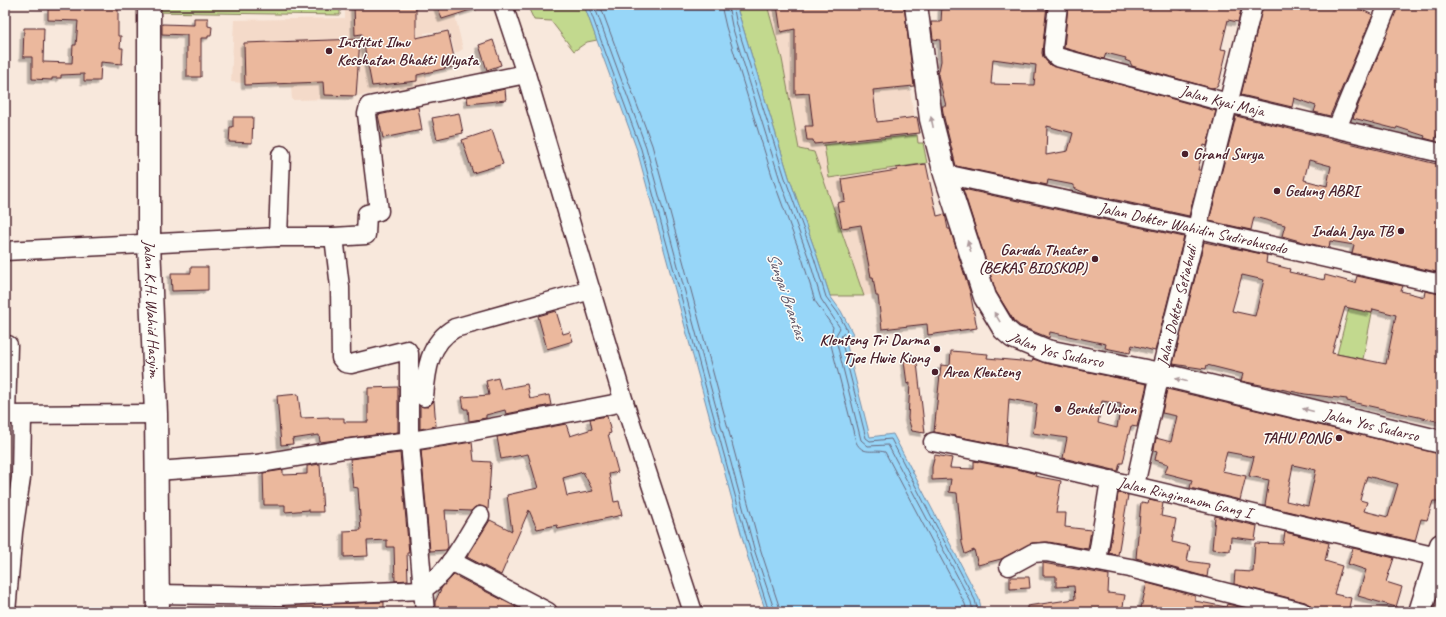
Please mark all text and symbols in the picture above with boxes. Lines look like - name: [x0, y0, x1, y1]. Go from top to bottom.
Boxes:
- place label: Institut Ilmu Kesehatan Bhakti Wiyata: [337, 32, 480, 70]
- marker: Institut Ilmu Kesehatan Bhakti Wiyata: [324, 46, 334, 56]
- street label: Jalan Kyai Maja: [1177, 80, 1268, 122]
- one-way arrow: [929, 116, 935, 128]
- place label: Grand Surya: [1193, 144, 1264, 164]
- marker: Grand Surya: [1180, 149, 1190, 159]
- place label: Gedung ABRI: [1285, 181, 1362, 201]
- marker: Gedung ABRI: [1272, 186, 1282, 196]
- street label: Jalan Dokter Wahidin Sudirohusodo: [1096, 198, 1290, 259]
- place label: Indah Jaya TB: [1311, 221, 1395, 241]
- marker: Indah Jaya TB: [1396, 226, 1406, 236]
- street label: Jalan K.H. Wahid Hasyim: [139, 239, 165, 379]
- one-way arrow: [965, 240, 971, 252]
- place label: Garuda Theater (BEKAS BIOSKOP): [978, 240, 1089, 278]
- street label: Jalan Dokter Setiabudi: [1152, 242, 1202, 369]
- water label: Sungai Brantas: [762, 250, 813, 345]
- marker: Garuda Theater (BEKAS BIOSKOP): [1090, 254, 1100, 264]
- one-way arrow: [994, 311, 1001, 323]
- street label: Jalan Yos Sudarso: [1004, 327, 1107, 373]
- place label: Klenteng Tri Darma Tjoe Hwie Kiong: [820, 330, 931, 368]
- marker: Klenteng Tri Darma Tjoe Hwie Kiong: [932, 344, 942, 354]
- place label: Area Klenteng: [943, 362, 1021, 382]
- marker: Area Klenteng: [930, 367, 940, 377]
- one-way arrow: [1175, 376, 1188, 382]
- place label: Benkel Union: [1066, 399, 1137, 419]
- marker: Benkel Union: [1053, 404, 1063, 414]
- street label: Jalan Yos Sudarso: [1321, 404, 1422, 447]
- one-way arrow: [1302, 407, 1314, 413]
- place label: TAHU PONG: [1262, 428, 1333, 448]
- marker: TAHU PONG: [1334, 433, 1344, 443]
- street label: Jalan Ringinanom Gang I: [1115, 472, 1257, 524]

